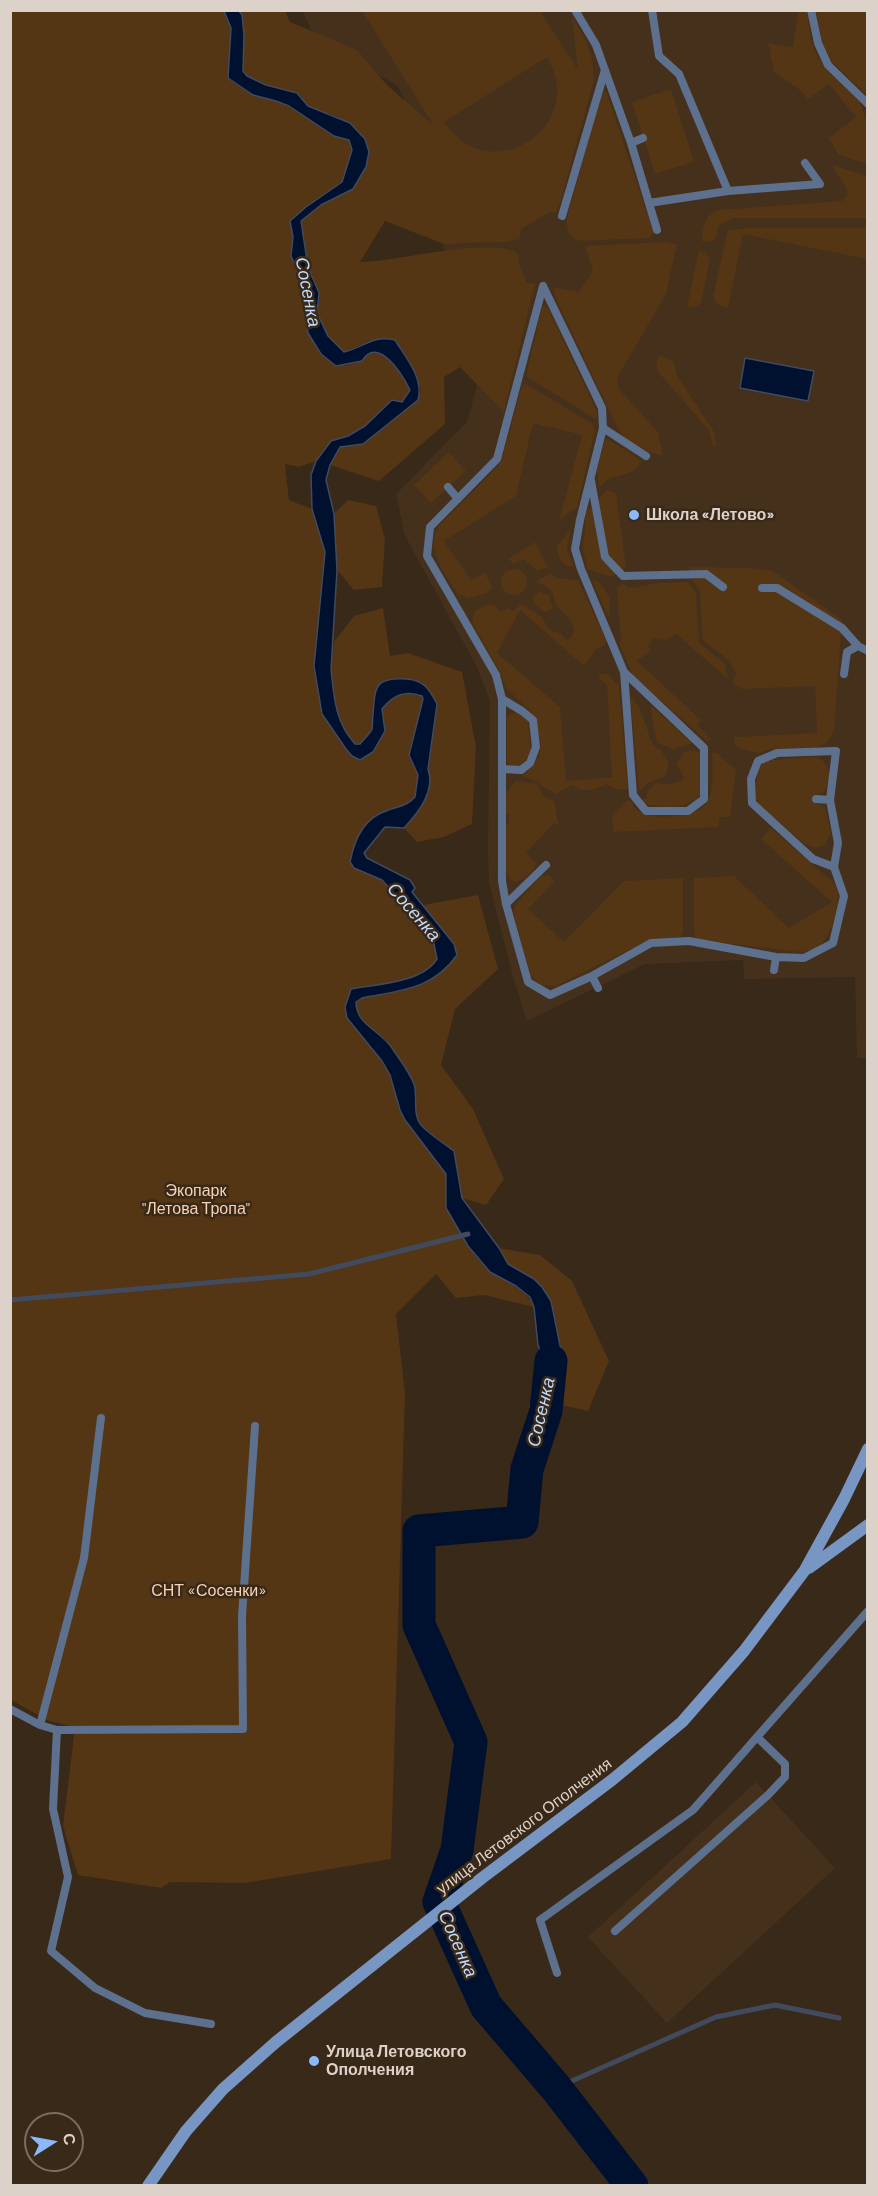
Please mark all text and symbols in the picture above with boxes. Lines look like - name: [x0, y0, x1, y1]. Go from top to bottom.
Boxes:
- water label: Сосенка: [291, 255, 325, 329]
- place label: Школа «Летово»: [646, 505, 775, 525]
- marker: Школа «Летово»: [627, 508, 641, 522]
- water label: Сосенка: [383, 878, 445, 946]
- park label: Экопарк "Летова Тропа": [142, 1181, 250, 1219]
- water label: Сосенка: [523, 1375, 559, 1449]
- park label: СНТ «Сосенки»: [151, 1581, 267, 1601]
- street label: улица Летовского Ополчения: [433, 1754, 615, 1898]
- water label: Сосенка: [434, 1907, 482, 1981]
- place label: Улица Летовского Ополчения: [326, 2042, 467, 2080]
- marker: Улица Летовского Ополчения: [307, 2054, 321, 2068]
- north arrow: [24, 2112, 84, 2172]
- text: С: [60, 2131, 81, 2146]

